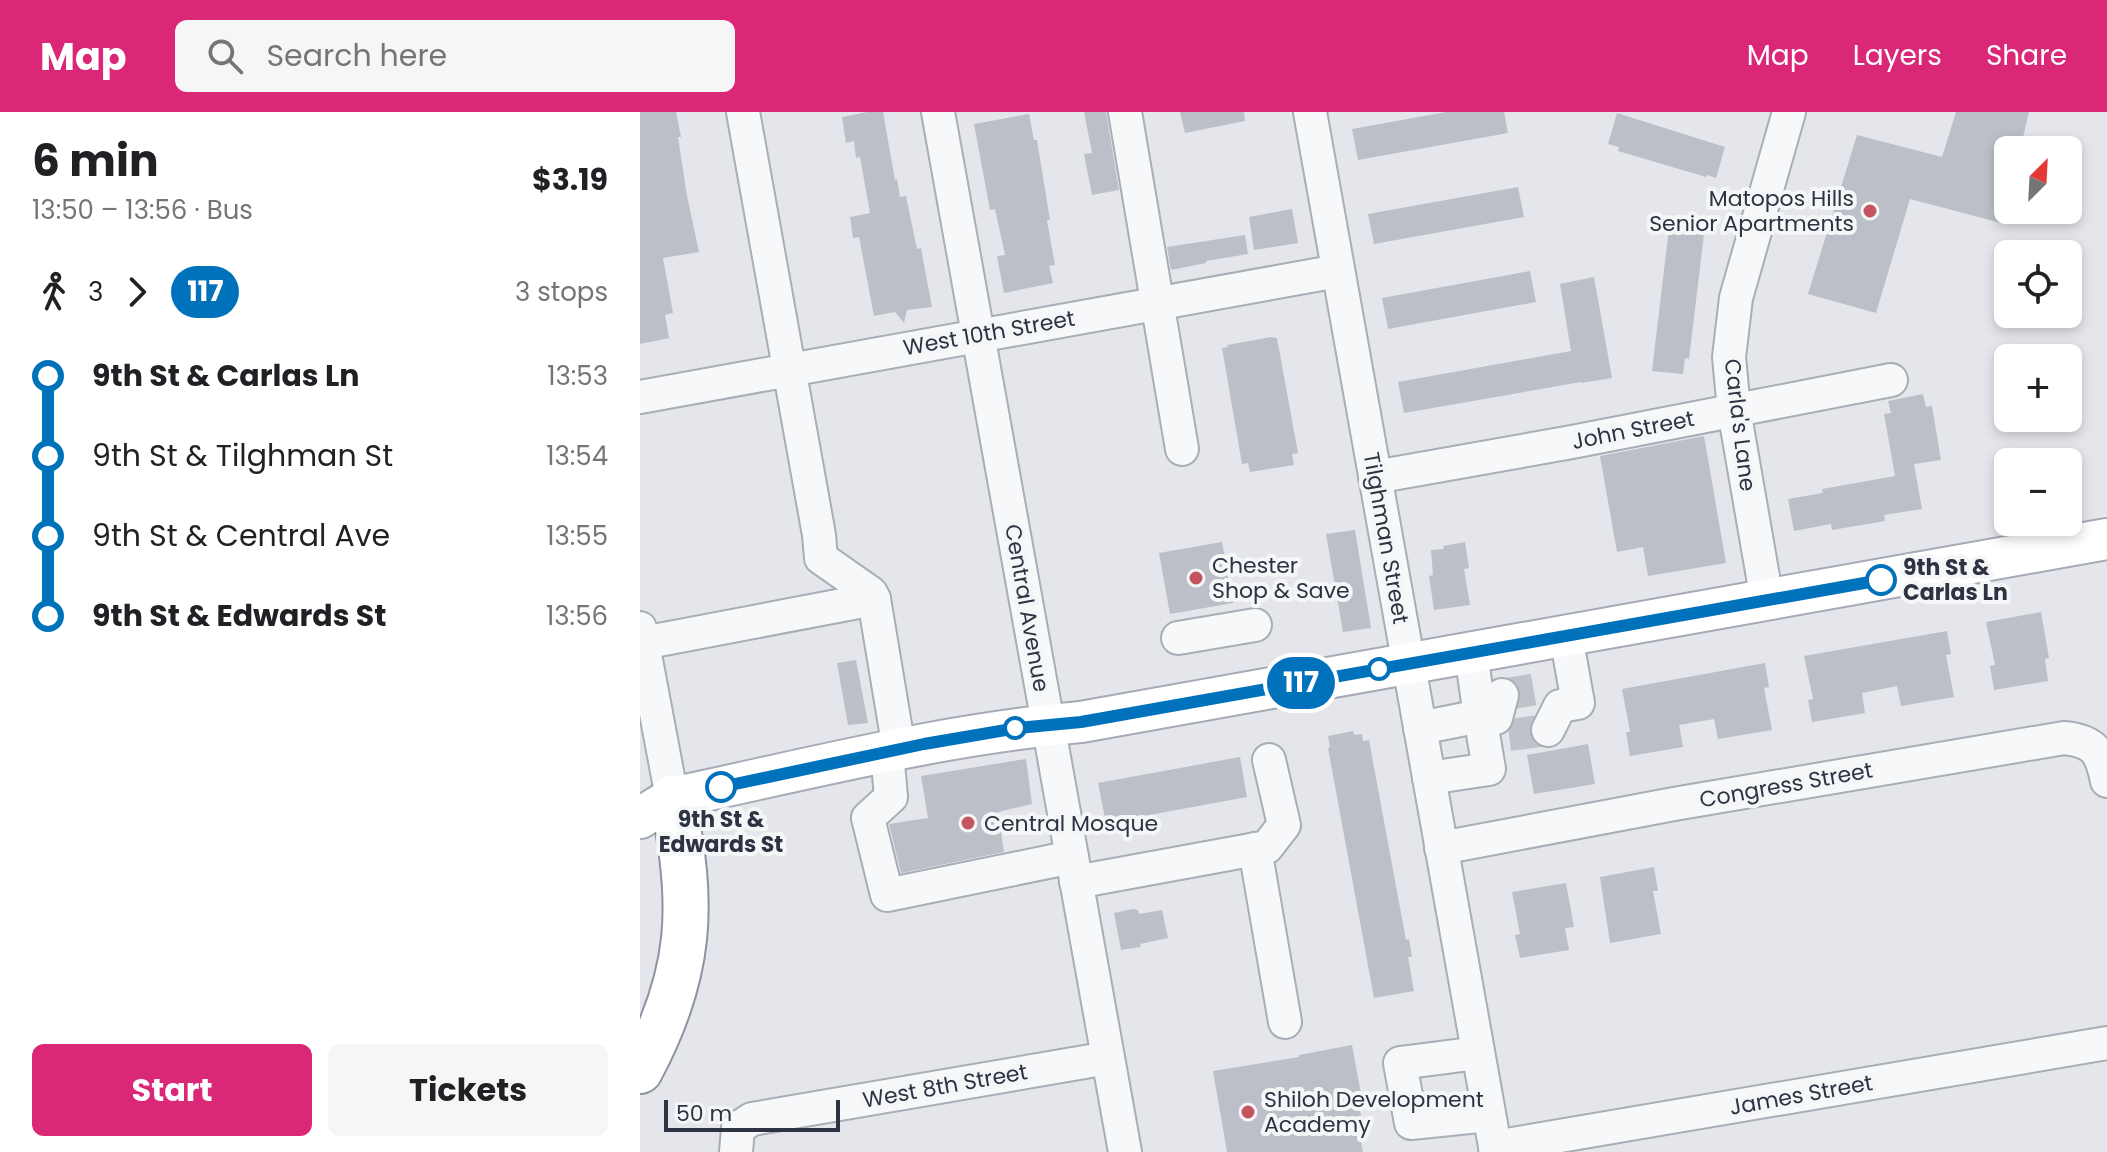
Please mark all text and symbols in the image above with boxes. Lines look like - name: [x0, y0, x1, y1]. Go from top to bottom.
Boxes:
- search box: [175, 20, 735, 92]
- text: Map: [40, 30, 127, 83]
- icon: search: [203, 34, 247, 78]
- text: Search here: [267, 34, 447, 77]
- text: Map: [1747, 36, 1809, 75]
- text: Layers: [1853, 36, 1942, 75]
- text: Share: [1986, 36, 2067, 75]
- text: 6 min: [32, 130, 159, 191]
- north arrow: [1994, 136, 2082, 224]
- map controls: [1994, 136, 2082, 536]
- text: $3.19: [532, 158, 608, 201]
- place label: Matopos Hills Senior Apartments: [1649, 183, 1854, 239]
- text: 13:50 – 13:56 · Bus: [32, 192, 253, 228]
- marker: Matopos Hills Senior Apartments: [1861, 202, 1879, 220]
- button: locate: [1994, 240, 2082, 328]
- icon: walk: [32, 270, 76, 314]
- icon: forward: [115, 270, 159, 314]
- text: 117: [187, 272, 223, 311]
- text: 3: [88, 274, 103, 310]
- text: 3 stops: [515, 274, 608, 310]
- street label: West 10th Street: [901, 303, 1077, 363]
- button: +: [1994, 344, 2082, 432]
- text: 9th St & Carlas Ln: [92, 354, 359, 397]
- street label: Carla's Lane: [1716, 357, 1764, 493]
- text: 13:53: [547, 358, 608, 394]
- street label: John Street: [1569, 403, 1697, 457]
- text: 9th St & Tilghman St: [92, 434, 393, 477]
- text: 13:54: [546, 438, 608, 474]
- button: −: [1994, 448, 2082, 536]
- street label: Tilghman Street: [1356, 450, 1416, 626]
- text: 9th St & Central Ave: [92, 514, 390, 557]
- text: 13:55: [546, 518, 608, 554]
- street label: Central Avenue: [997, 522, 1057, 694]
- place label: Chester Shop & Save: [1212, 550, 1350, 606]
- place label: 9th St & Carlas Ln: [1903, 552, 2008, 608]
- marker: 9th St & Carlas Ln: [1866, 565, 1896, 595]
- marker: Chester Shop & Save: [1187, 569, 1205, 587]
- text: 9th St & Edwards St: [92, 594, 386, 637]
- text: 13:56: [546, 598, 608, 634]
- line badge: 117: [1255, 657, 1347, 709]
- unlabelled marker: [1368, 658, 1390, 680]
- text: 117: [1283, 663, 1319, 702]
- unlabelled marker: [1004, 717, 1026, 739]
- street label: Congress Street: [1697, 755, 1875, 815]
- marker: 9th St & Edwards St: [706, 772, 736, 802]
- place label: 9th St & Edwards St: [659, 804, 783, 860]
- place label: Central Mosque: [984, 808, 1158, 839]
- marker: Central Mosque: [959, 814, 977, 832]
- button: Start: [32, 1044, 312, 1136]
- button: Tickets: [328, 1044, 608, 1136]
- street label: West 8th Street: [860, 1056, 1030, 1116]
- street label: James Street: [1727, 1067, 1875, 1123]
- place label: Shiloh Development Academy: [1264, 1084, 1484, 1140]
- scale bar: [664, 1096, 840, 1132]
- text: 50 m: [676, 1098, 732, 1129]
- marker: Shiloh Development Academy: [1239, 1103, 1257, 1121]

